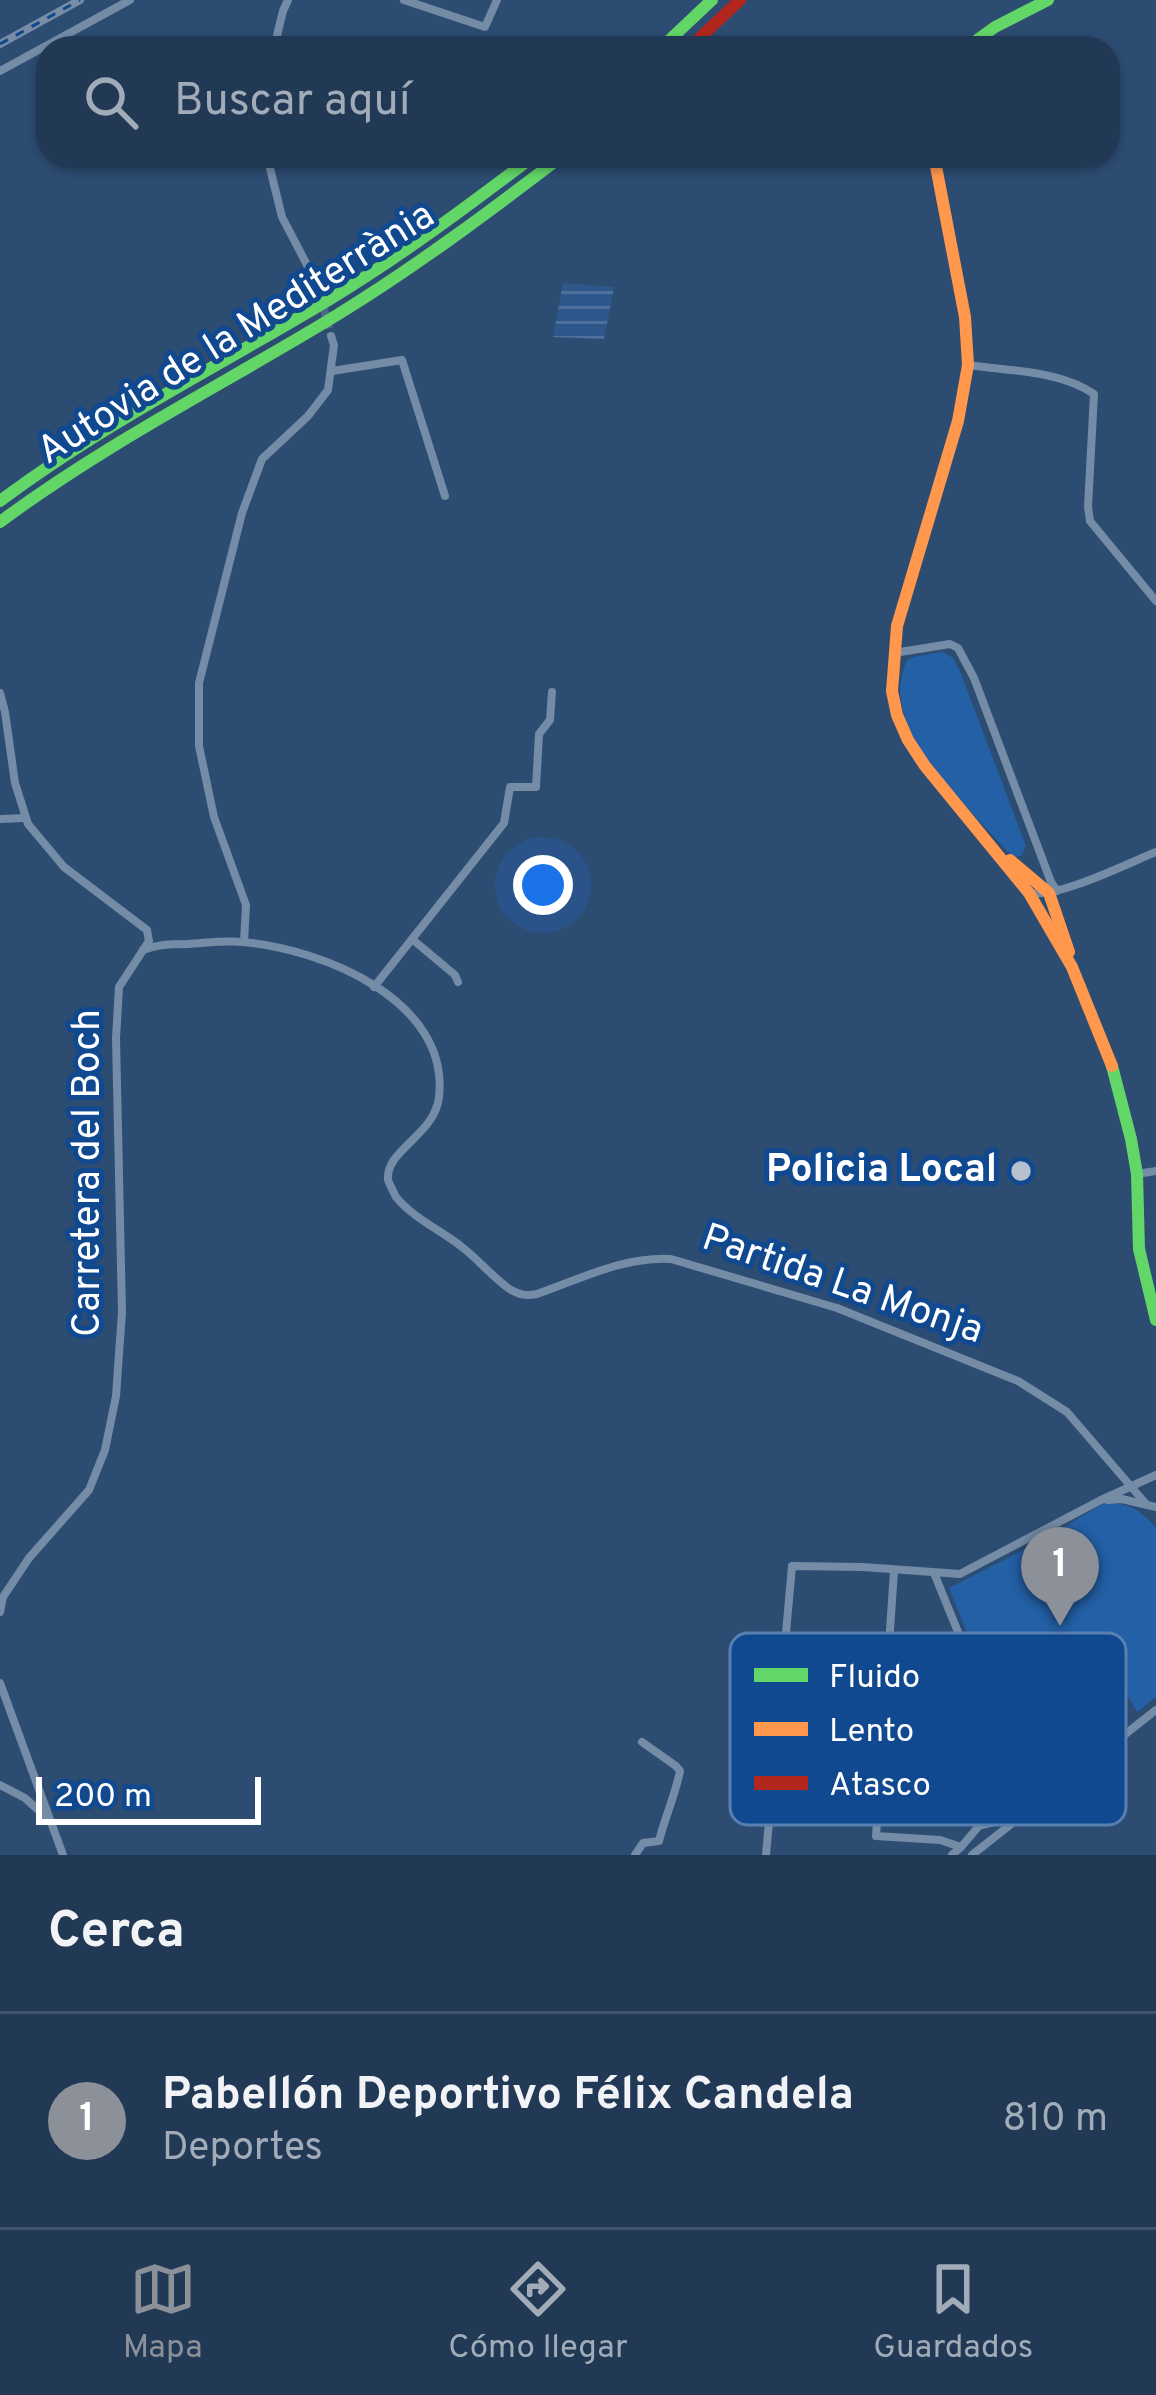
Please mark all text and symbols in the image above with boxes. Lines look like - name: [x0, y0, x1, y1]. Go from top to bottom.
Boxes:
- search box: [36, 36, 1120, 168]
- icon: search: [78, 69, 144, 135]
- text: Buscar aquí: [174, 74, 410, 131]
- street label: Autovia de la Mediterrània: [29, 193, 445, 477]
- your location: [513, 855, 573, 915]
- street label: Carretera del Boch: [65, 1009, 114, 1337]
- place label: Policia Local: [766, 1147, 997, 1196]
- marker: Policia Local: [1008, 1158, 1034, 1184]
- street label: Partida La Monja: [695, 1215, 989, 1357]
- pin: 1: [1021, 1527, 1099, 1626]
- legend: [730, 1633, 1126, 1825]
- text: Fluido: [829, 1658, 920, 1700]
- text: Lento: [829, 1712, 914, 1754]
- text: Atasco: [829, 1766, 931, 1808]
- scale bar: [36, 1771, 261, 1824]
- text: 200 m: [54, 1777, 152, 1819]
- text: Cerca: [48, 1901, 185, 1966]
- text: Pabellón Deportivo Félix Candela: [162, 2068, 854, 2125]
- text: 1: [79, 2096, 95, 2145]
- text: 810 m: [1002, 2096, 1108, 2145]
- text: Deportes: [162, 2125, 323, 2174]
- tab: Mapa: [123, 2256, 203, 2370]
- tab: Cómo llegar: [448, 2256, 628, 2370]
- tab: Guardados: [873, 2256, 1033, 2370]

